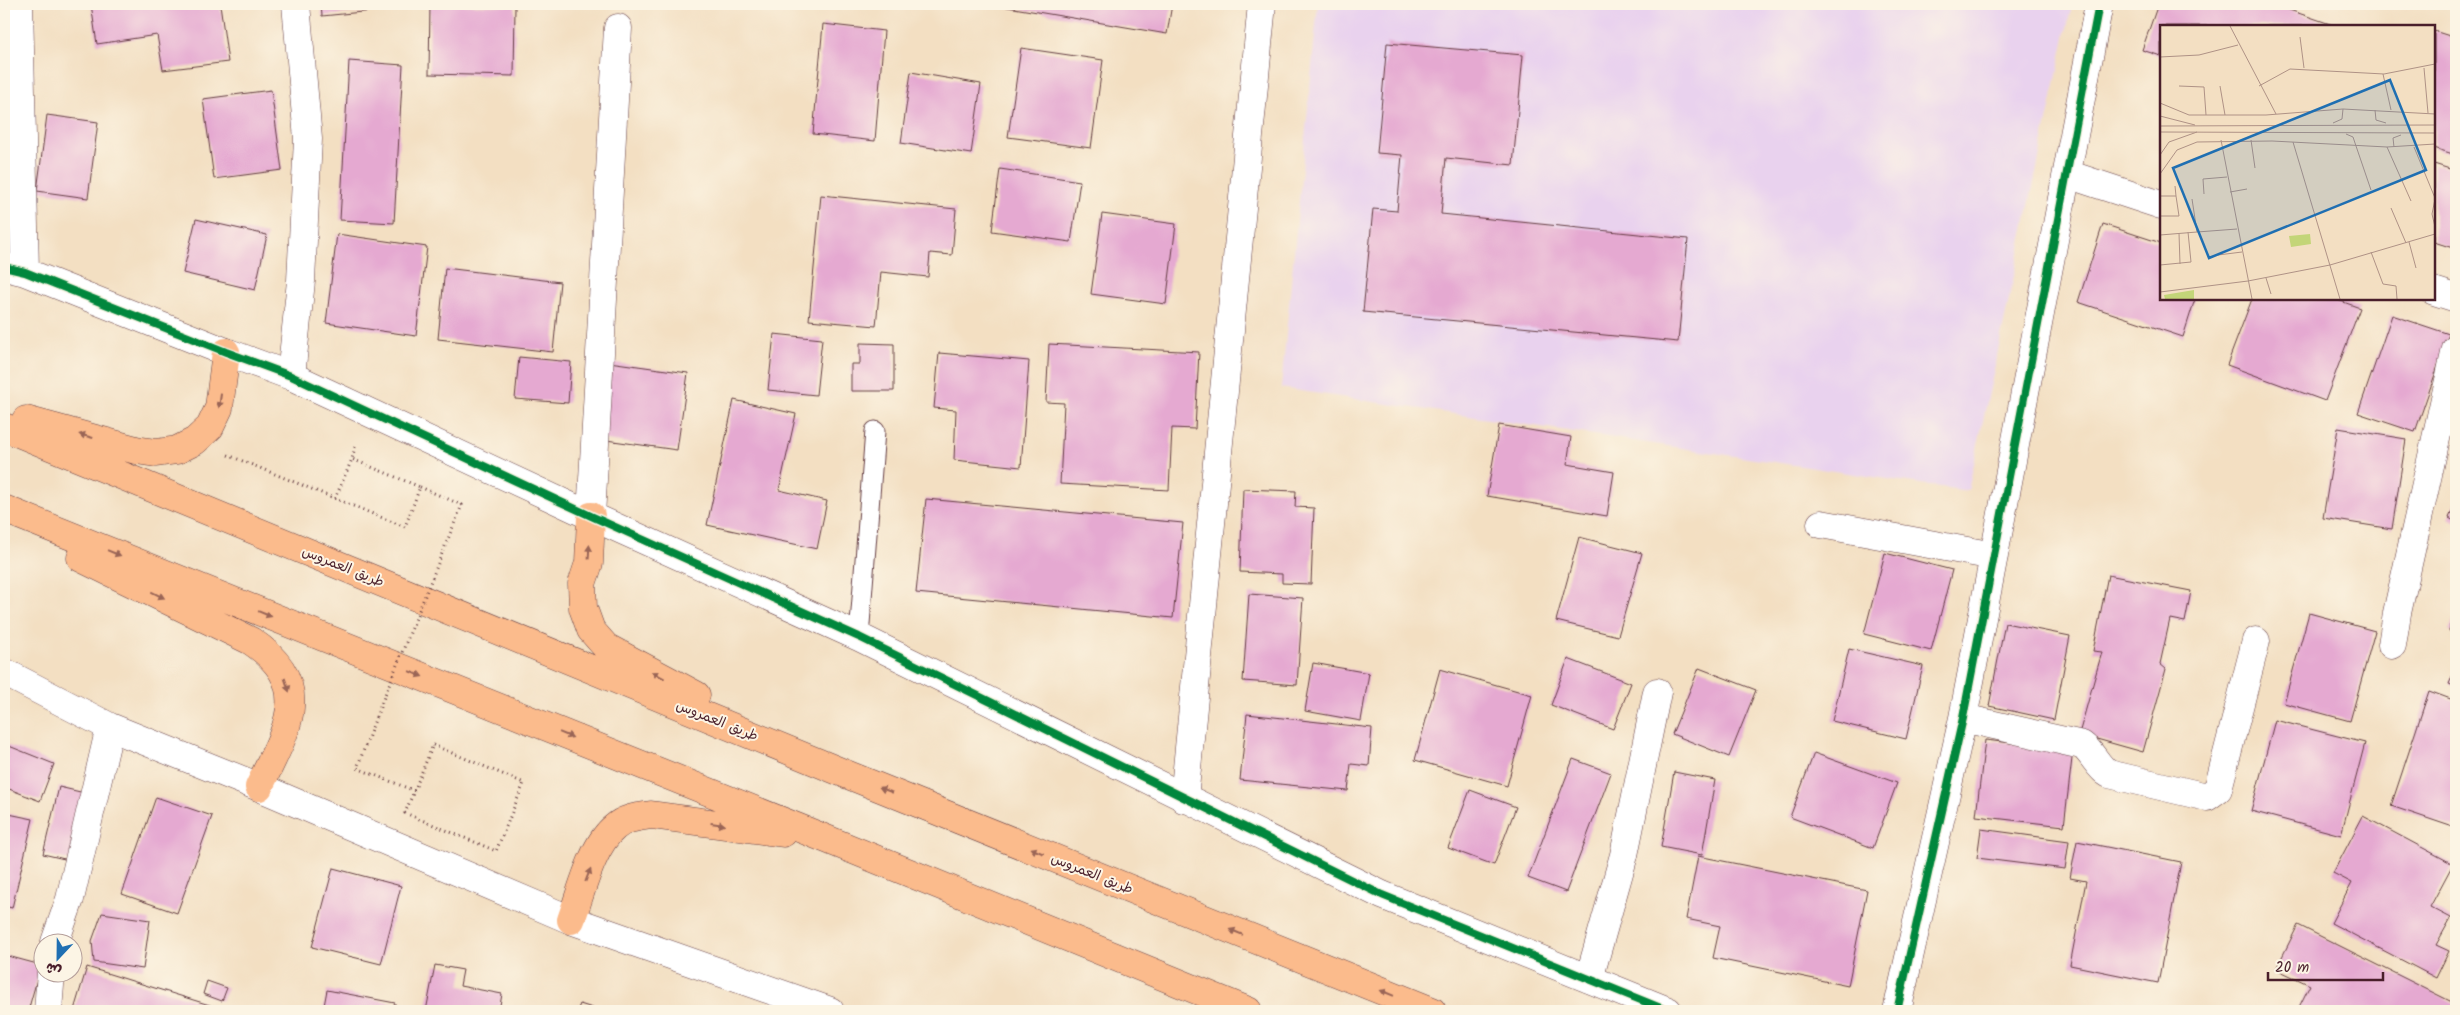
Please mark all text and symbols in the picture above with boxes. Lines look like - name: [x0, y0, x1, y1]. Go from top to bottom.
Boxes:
- inset map: [2160, 25, 2435, 300]
- one-way arrow: [216, 393, 224, 409]
- one-way arrow: [79, 432, 94, 440]
- street label: طريق العمروس: [299, 541, 387, 593]
- one-way arrow: [586, 544, 594, 560]
- one-way arrow: [107, 550, 121, 558]
- one-way arrow: [150, 591, 165, 600]
- one-way arrow: [258, 610, 273, 618]
- one-way arrow: [408, 671, 423, 679]
- one-way arrow: [651, 671, 666, 679]
- one-way arrow: [284, 677, 292, 692]
- street label: طريق العمروس: [673, 695, 761, 747]
- one-way arrow: [559, 732, 574, 739]
- one-way arrow: [879, 786, 893, 794]
- one-way arrow: [711, 820, 727, 828]
- one-way arrow: [1030, 847, 1044, 855]
- street label: طريق العمروس: [1048, 848, 1136, 900]
- one-way arrow: [585, 867, 592, 882]
- one-way arrow: [1228, 928, 1243, 936]
- north arrow: [32, 932, 82, 982]
- scale bar: [2268, 950, 2382, 982]
- text: ش: [42, 956, 65, 982]
- text: 20 m: [2275, 956, 2309, 980]
- one-way arrow: [1379, 989, 1394, 997]

